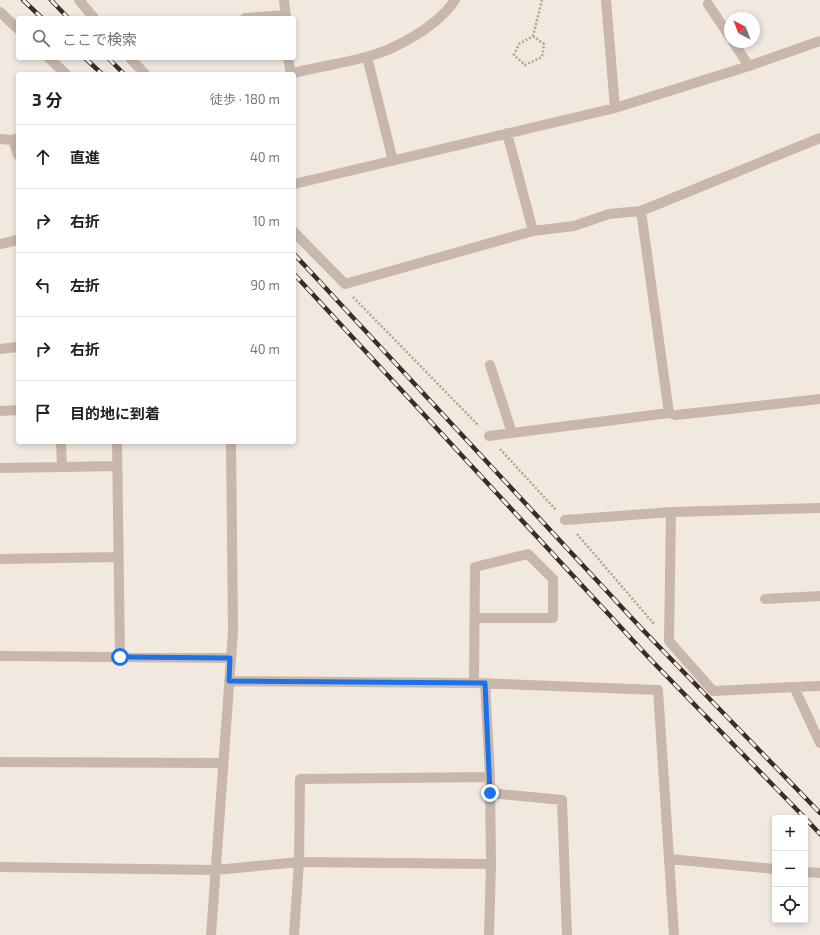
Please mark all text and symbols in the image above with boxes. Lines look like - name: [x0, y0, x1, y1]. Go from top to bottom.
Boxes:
- north arrow: [724, 12, 760, 48]
- search box: [16, 16, 296, 60]
- icon: search: [30, 27, 52, 49]
- text: ここで検索: [62, 30, 137, 48]
- text: 3 分: [32, 89, 62, 109]
- text: 徒歩 · 180 m: [210, 91, 280, 107]
- icon: ahead: [32, 146, 54, 168]
- text: 直進: [70, 148, 100, 166]
- text: 40 m: [250, 149, 280, 165]
- icon: right: [32, 210, 54, 232]
- text: 右折: [70, 212, 100, 230]
- text: 10 m: [253, 213, 280, 229]
- icon: left: [32, 274, 54, 296]
- text: 左折: [70, 276, 100, 294]
- text: 90 m: [250, 277, 280, 293]
- icon: right: [32, 338, 54, 360]
- text: 右折: [70, 340, 100, 358]
- text: 40 m: [250, 341, 280, 357]
- icon: arrive: [32, 402, 54, 424]
- text: 目的地に到着: [70, 404, 160, 422]
- route start: [111, 648, 129, 666]
- route end: [481, 784, 499, 802]
- map controls: [772, 815, 808, 923]
- button: +: [772, 815, 808, 851]
- button: −: [772, 851, 808, 887]
- button: locate: [772, 887, 808, 923]

